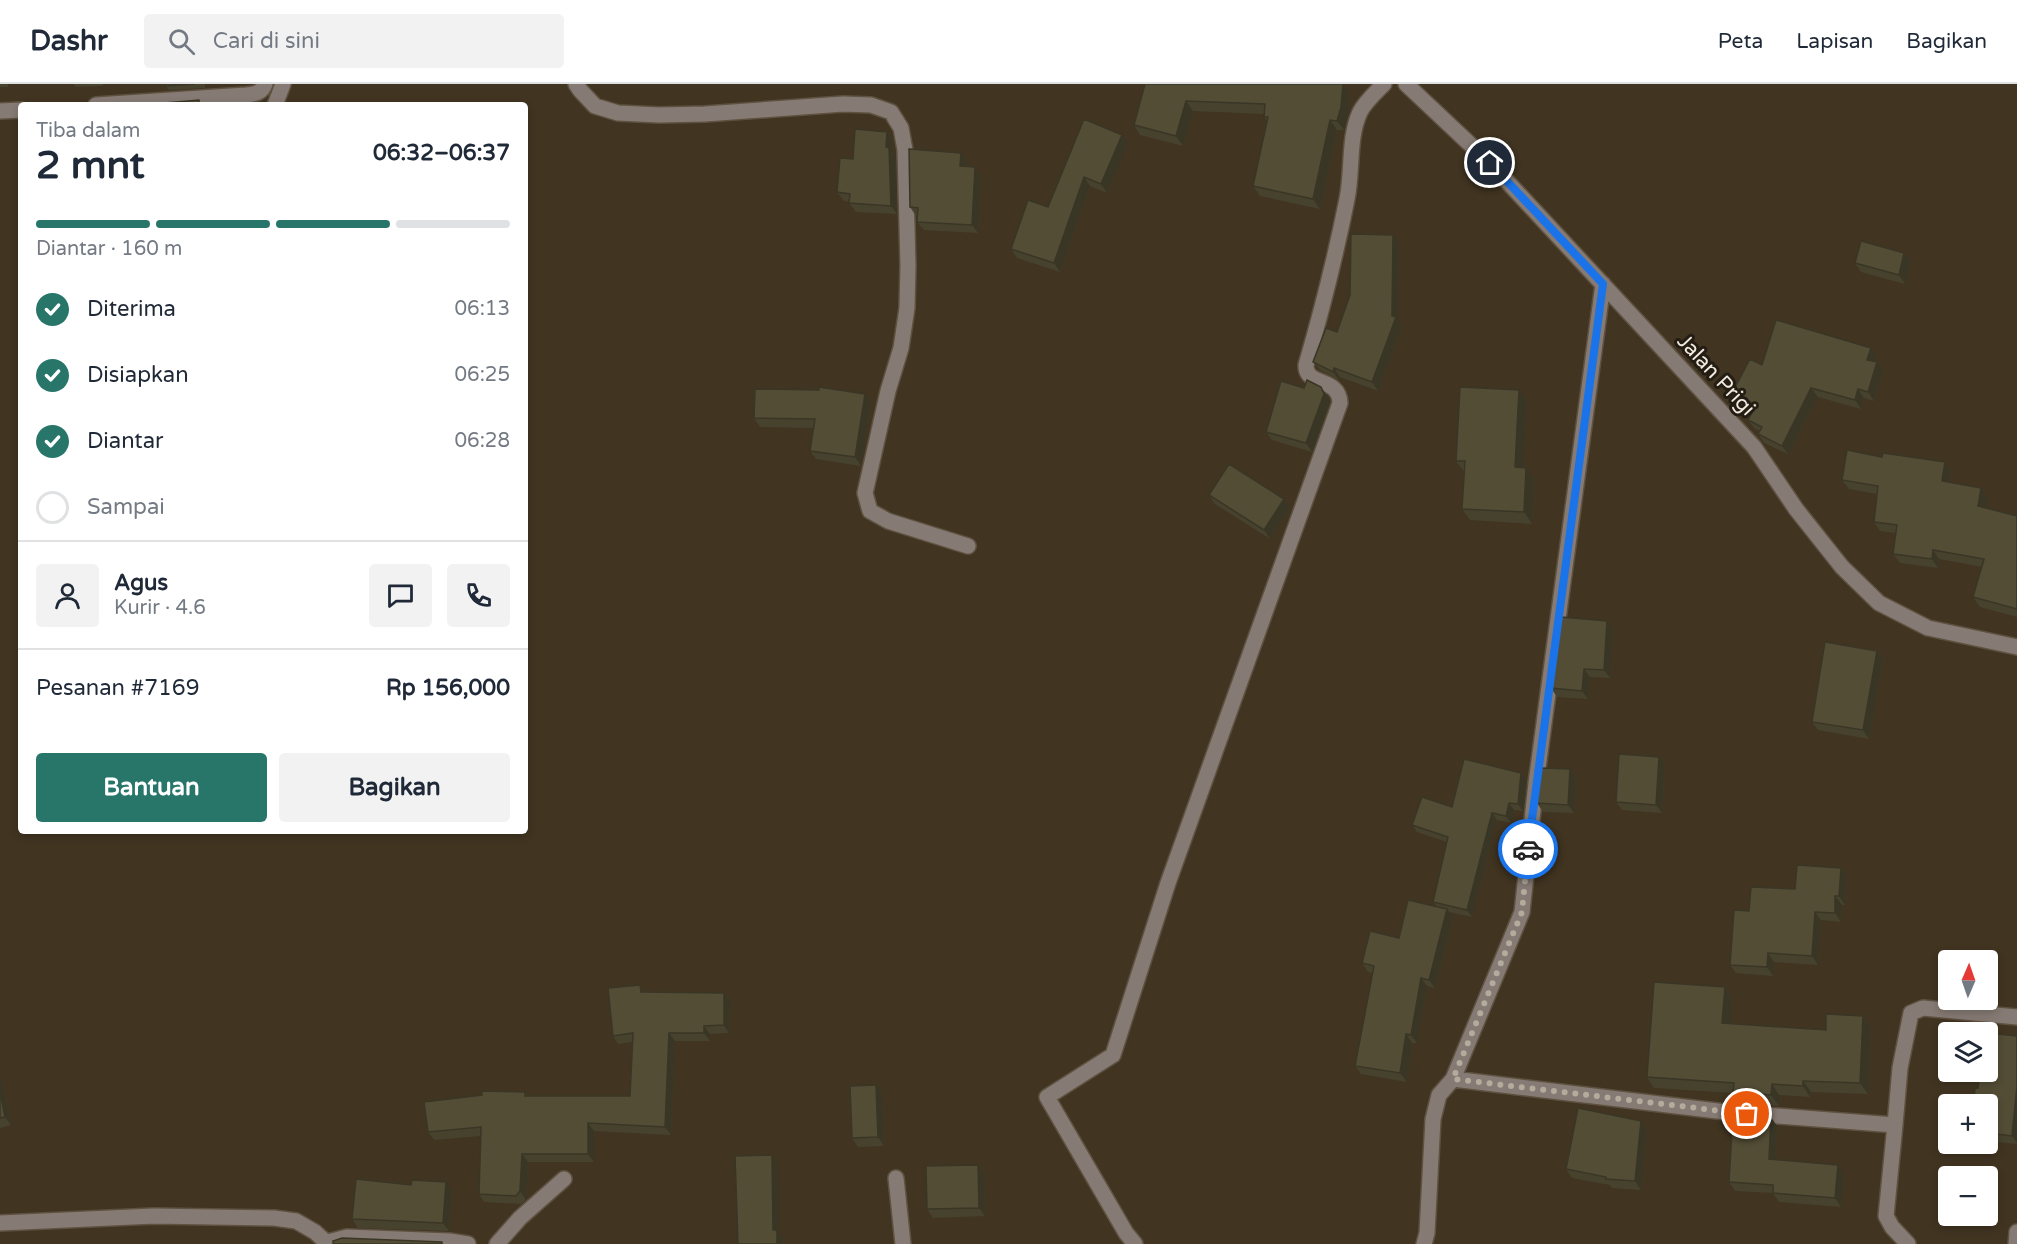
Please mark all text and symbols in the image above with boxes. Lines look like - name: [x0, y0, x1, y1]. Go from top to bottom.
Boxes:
- search box: [144, 14, 564, 68]
- text: Dashr: [30, 24, 108, 58]
- icon: search: [165, 25, 198, 58]
- text: Cari di sini: [213, 28, 320, 54]
- text: Peta: [1718, 29, 1763, 54]
- text: Lapisan: [1796, 29, 1873, 54]
- text: Bagikan: [1906, 29, 1987, 54]
- text: Tiba dalam: [36, 119, 140, 143]
- pin: [1464, 137, 1515, 188]
- text: 06:32–06:37: [373, 140, 510, 166]
- text: 2 mnt: [36, 142, 145, 189]
- icon: home: [1473, 146, 1506, 179]
- text: Diantar · 160 m: [36, 237, 182, 261]
- icon: check: [36, 293, 69, 326]
- text: Diterima: [87, 296, 176, 322]
- text: 06:13: [455, 297, 510, 321]
- street label: Jalan Prigi: [1672, 329, 1760, 421]
- icon: check: [36, 359, 69, 392]
- text: Disiapkan: [87, 362, 189, 388]
- text: 06:25: [455, 363, 510, 387]
- icon: check: [36, 425, 69, 458]
- text: Diantar: [87, 428, 163, 454]
- text: 06:28: [455, 429, 510, 453]
- text: Sampai: [87, 494, 165, 520]
- button: person: [36, 564, 99, 627]
- button: chat: [369, 564, 432, 627]
- button: phone: [447, 564, 510, 627]
- text: Agus: [114, 570, 168, 596]
- text: Kurir · 4.6: [114, 596, 206, 620]
- text: Pesanan #7169: [36, 675, 199, 701]
- text: Rp 156,000: [386, 675, 510, 701]
- button: Bantuan: [36, 753, 267, 822]
- button: Bagikan: [279, 753, 510, 822]
- courier: [1498, 819, 1558, 879]
- icon: car: [1512, 833, 1545, 866]
- north arrow: [1938, 950, 1998, 1010]
- map controls: [1938, 950, 1998, 1226]
- button: layers: [1938, 1022, 1998, 1082]
- pin: [1721, 1088, 1772, 1139]
- button: +: [1938, 1094, 1998, 1154]
- icon: bag: [1730, 1097, 1763, 1130]
- button: −: [1938, 1166, 1998, 1226]

